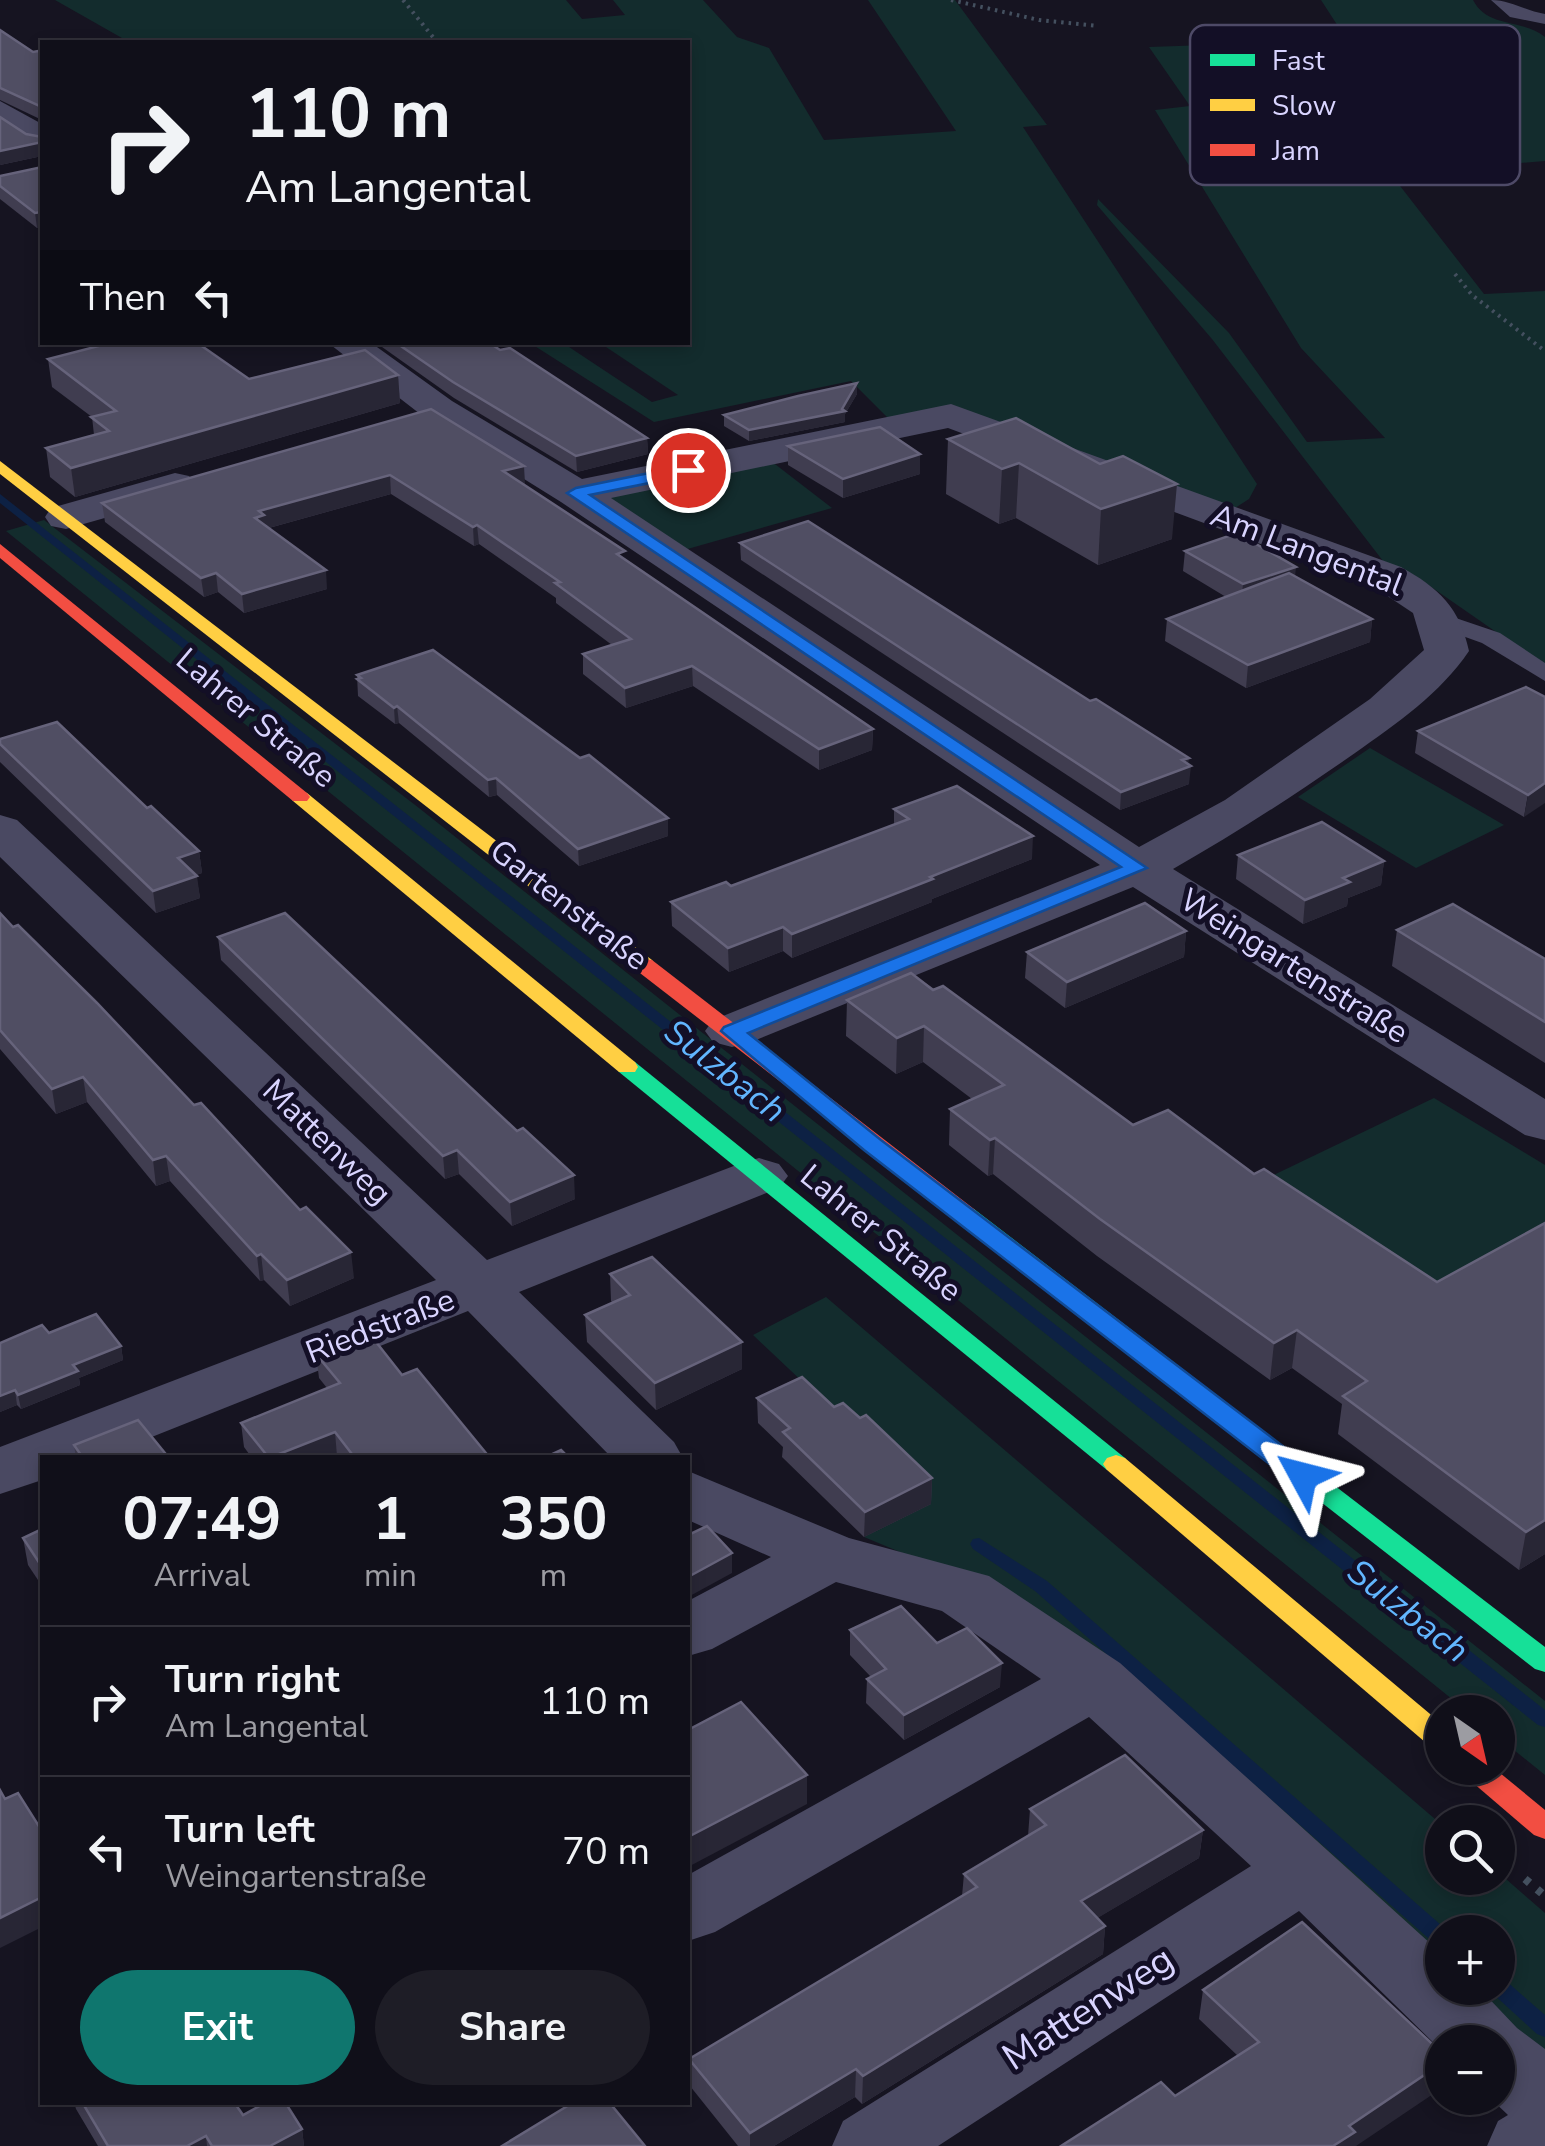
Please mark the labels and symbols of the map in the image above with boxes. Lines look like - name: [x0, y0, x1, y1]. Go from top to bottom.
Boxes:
- legend: [1190, 25, 1520, 185]
- text: Fast: [1272, 42, 1325, 80]
- text: Slow: [1272, 87, 1336, 125]
- text: Jam: [1271, 132, 1320, 170]
- pin: [646, 428, 731, 513]
- street label: Am Langental: [1205, 494, 1410, 607]
- street label: Lahrer Straße: [167, 638, 345, 798]
- street label: Gartenstraße: [481, 830, 657, 980]
- street label: Weingartenstraße: [1172, 878, 1416, 1054]
- water label: Sulzbach: [654, 1009, 796, 1133]
- street label: Mattenweg: [253, 1070, 401, 1214]
- street label: Lahrer Straße: [791, 1155, 971, 1311]
- street label: Riedstraße: [300, 1278, 460, 1374]
- position arrow: [1251, 1424, 1355, 1528]
- water label: Sulzbach: [1337, 1549, 1479, 1673]
- north arrow: [1425, 1695, 1515, 1785]
- street label: Mattenweg: [993, 1934, 1183, 2082]

